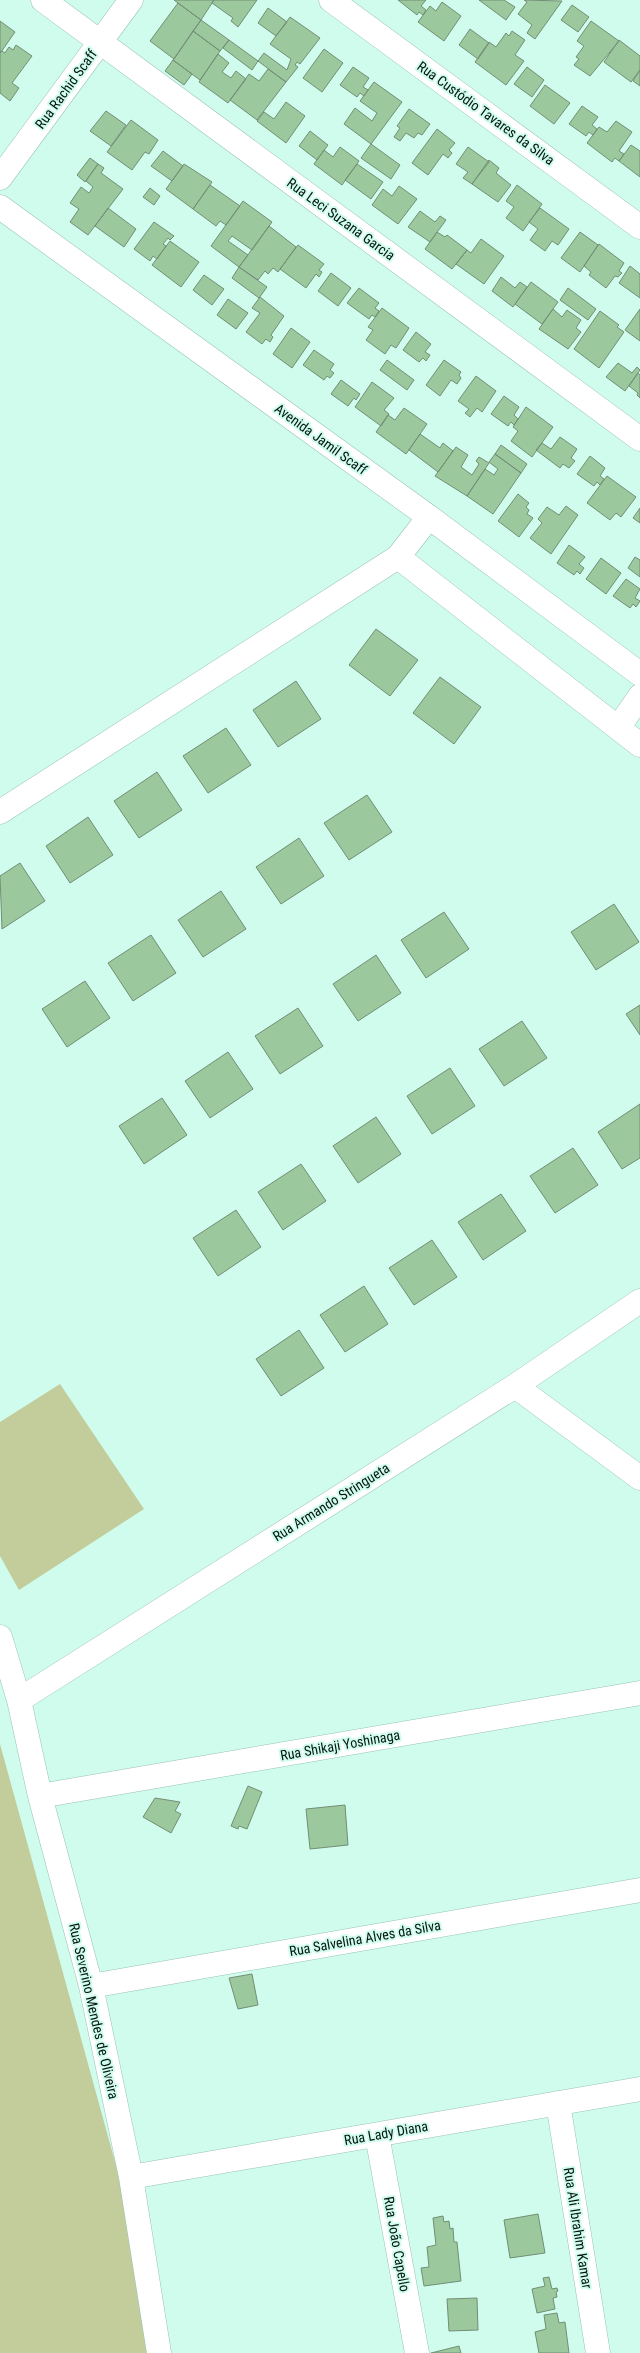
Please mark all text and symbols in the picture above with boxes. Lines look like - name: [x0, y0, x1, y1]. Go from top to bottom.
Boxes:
- street label: Rua Rachid Scaff: [32, 46, 100, 132]
- street label: Rua Custódio Tavares da Silva: [414, 58, 558, 168]
- street label: Rua Leci Suzana Garcia: [284, 175, 398, 263]
- street label: Avenida Jamil Scaff: [272, 400, 371, 478]
- street label: Rua Armando Stringueta: [270, 1460, 392, 1544]
- street label: Rua Shikaji Yoshinaga: [279, 1727, 401, 1763]
- street label: Rua Salvelina Alves da Silva: [288, 1917, 442, 1959]
- street label: Rua Severino Mendes de Oliveira: [66, 1922, 122, 2100]
- street label: Rua Lady Diana: [343, 2118, 429, 2148]
- street label: Rua Ali Ibrahim Kamar: [561, 2166, 595, 2290]
- street label: Rua João Capello: [381, 2195, 413, 2293]

